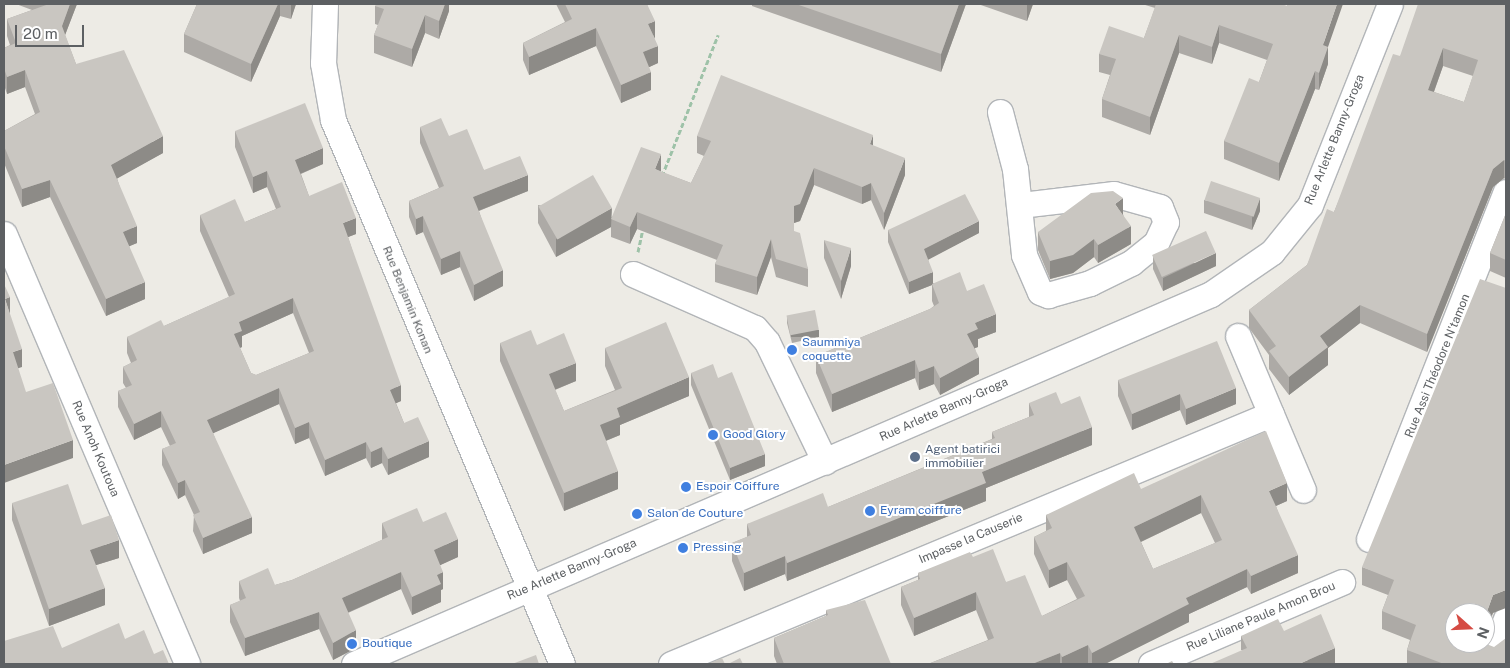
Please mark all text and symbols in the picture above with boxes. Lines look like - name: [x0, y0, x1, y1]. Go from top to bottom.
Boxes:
- scale bar: [18, 15, 86, 47]
- text: 20 m: [23, 25, 58, 42]
- street label: Rue Arlette Banny-Groga: [1302, 73, 1368, 207]
- street label: Rue Benjamin Konan: [379, 244, 435, 356]
- street label: Rue Assi Théodore N'tamon: [1402, 292, 1474, 440]
- place label: Saummiya coquette: [802, 336, 860, 364]
- marker: Saummiya coquette: [786, 344, 798, 356]
- street label: Rue Arlette Banny-Groga: [877, 375, 1011, 445]
- street label: Rue Anoh Koutoua: [68, 399, 122, 499]
- place label: Good Glory: [723, 428, 786, 442]
- marker: Good Glory: [707, 429, 719, 441]
- place label: Agent batirici immobilier: [925, 443, 1000, 471]
- marker: Agent batirici immobilier: [909, 451, 921, 463]
- place label: Espoir Coiffure: [696, 480, 780, 494]
- marker: Espoir Coiffure: [680, 481, 692, 493]
- place label: Eyram coiffure: [880, 504, 962, 518]
- marker: Eyram coiffure: [864, 505, 876, 517]
- place label: Salon de Couture: [647, 507, 743, 521]
- marker: Salon de Couture: [631, 508, 643, 520]
- street label: Impasse la Causerie: [917, 511, 1025, 567]
- street label: Rue Arlette Banny-Groga: [505, 536, 639, 604]
- place label: Pressing: [693, 541, 742, 555]
- marker: Pressing: [677, 542, 689, 554]
- street label: Rue Liliane Paule Amon Brou: [1184, 579, 1338, 655]
- north arrow: [1445, 603, 1495, 653]
- text: N: [1474, 625, 1493, 641]
- place label: Boutique: [362, 637, 412, 651]
- marker: Boutique: [346, 638, 358, 650]

